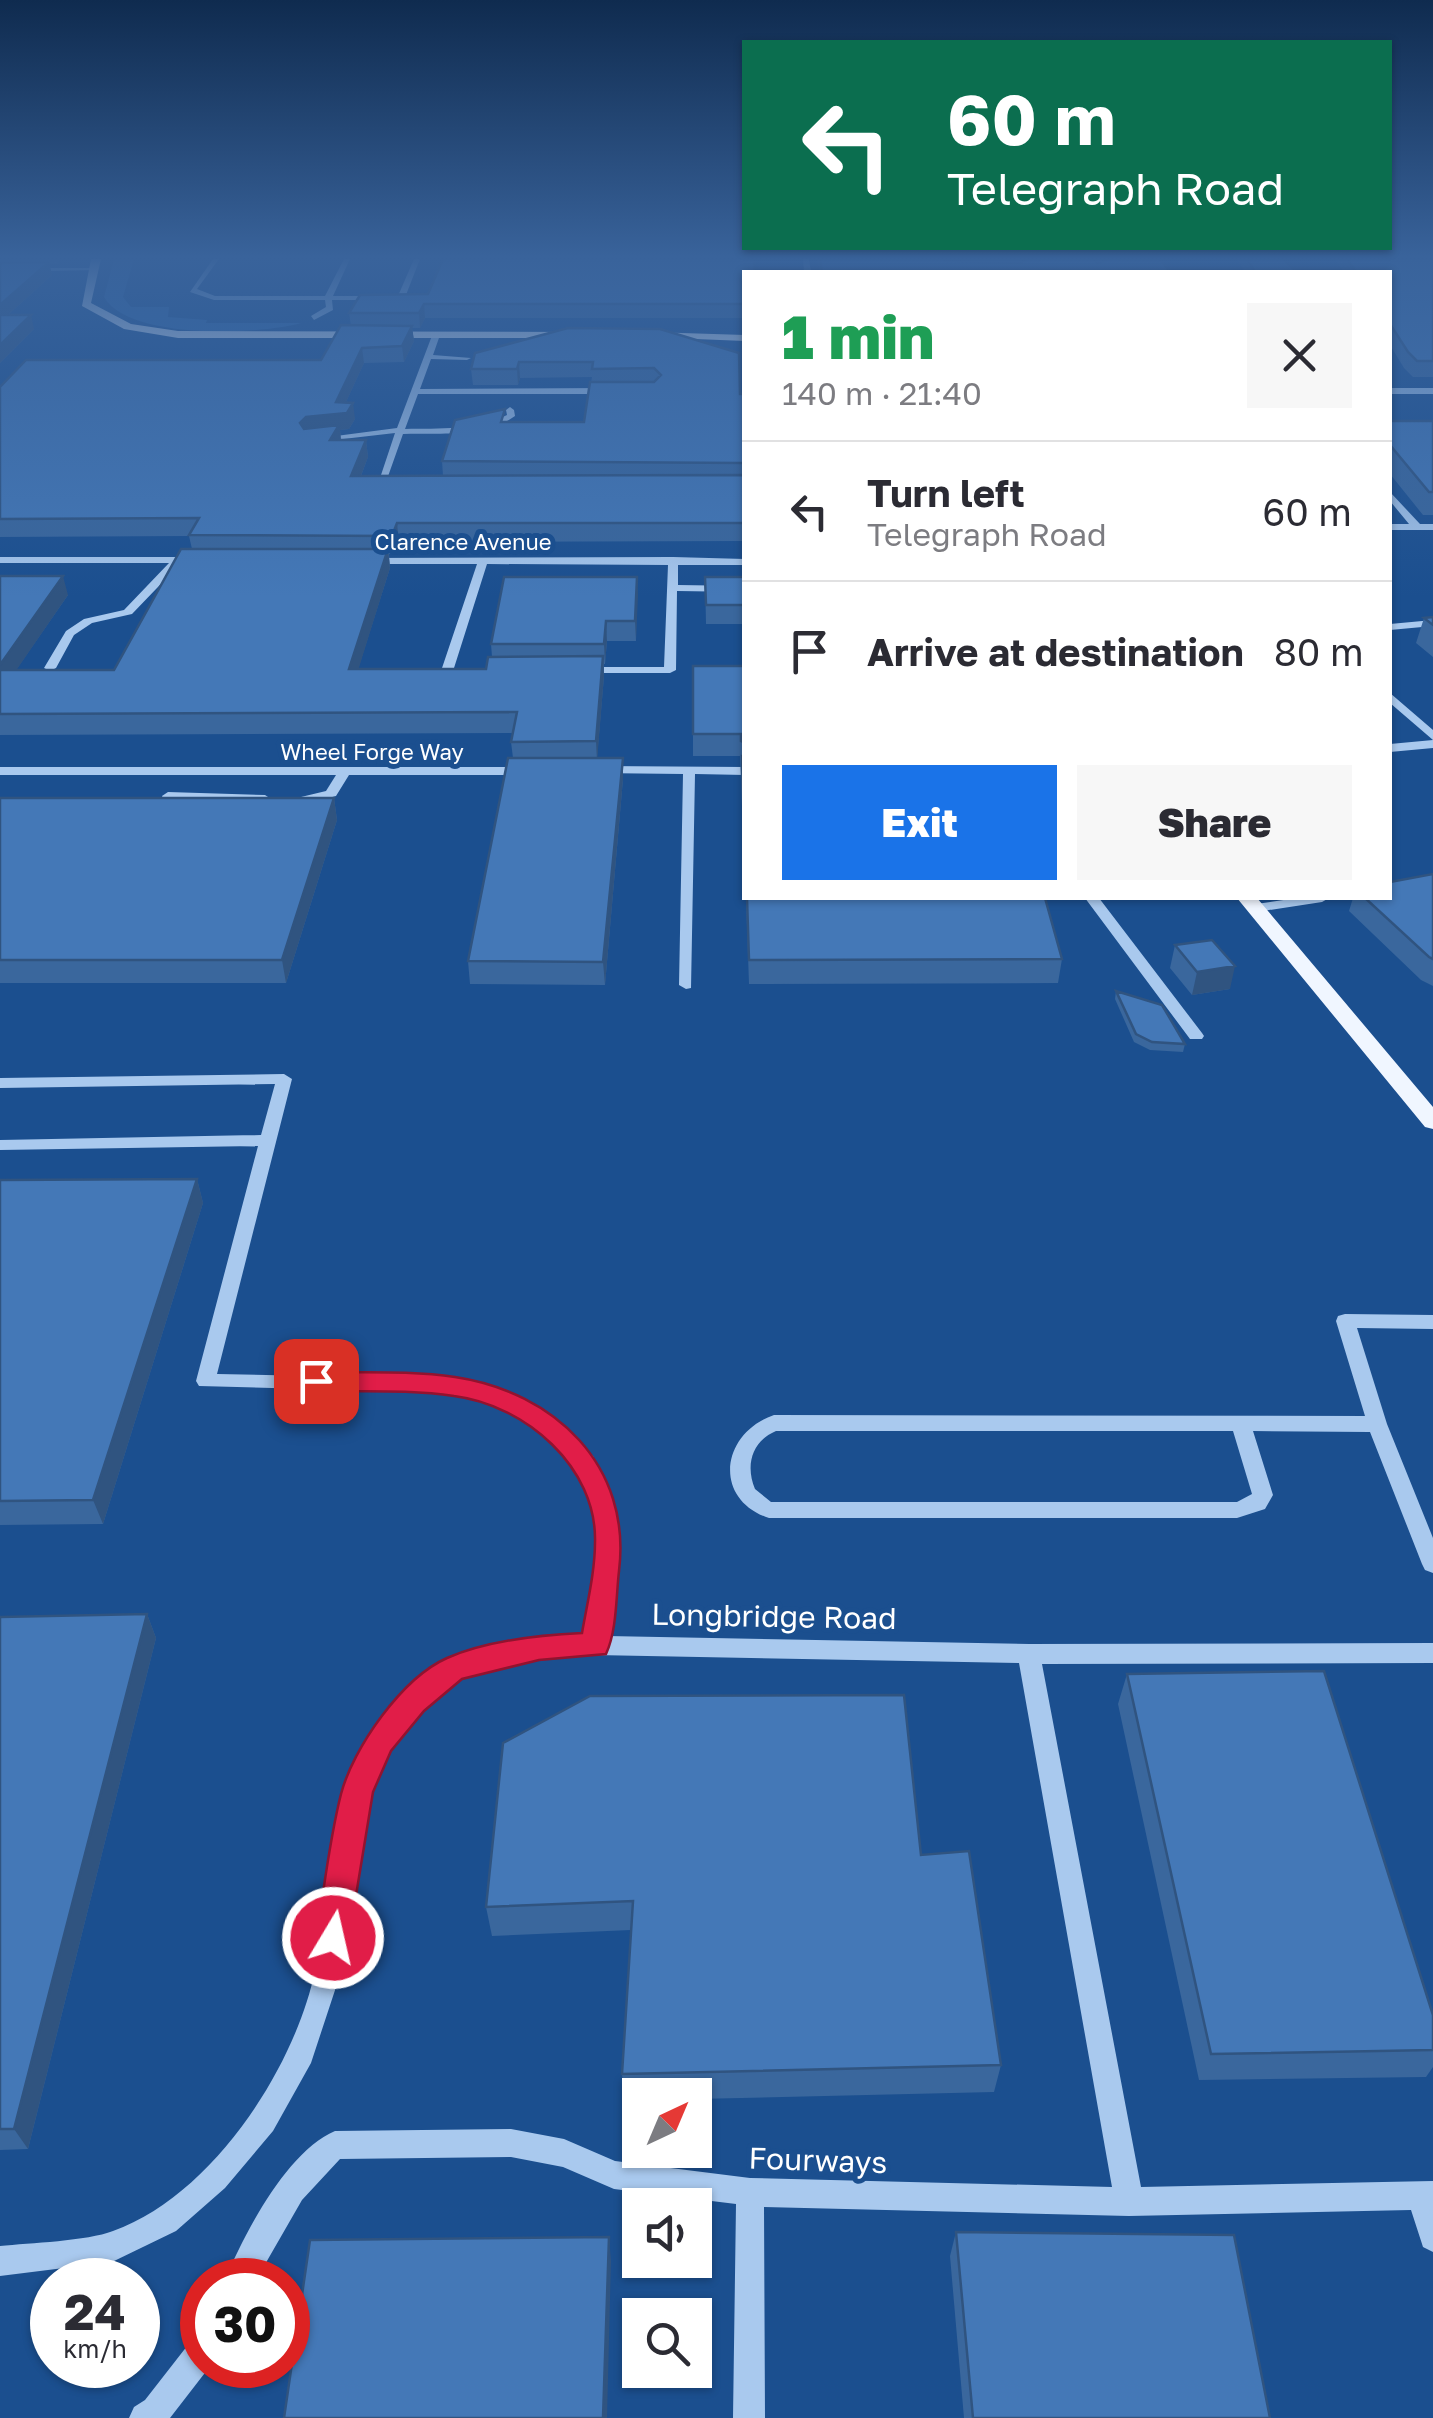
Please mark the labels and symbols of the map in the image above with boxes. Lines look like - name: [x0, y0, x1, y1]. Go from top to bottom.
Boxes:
- street label: Clarence Avenue: [375, 528, 552, 555]
- street label: Wheel Forge Way: [280, 738, 464, 765]
- pin: [274, 1339, 359, 1424]
- street label: Longbridge Road: [651, 1596, 897, 1636]
- position arrow: [281, 1886, 385, 1990]
- north arrow: [622, 2078, 712, 2168]
- street label: Fourways: [748, 2140, 888, 2180]
- speed limit sign: 30: [180, 2258, 310, 2388]

